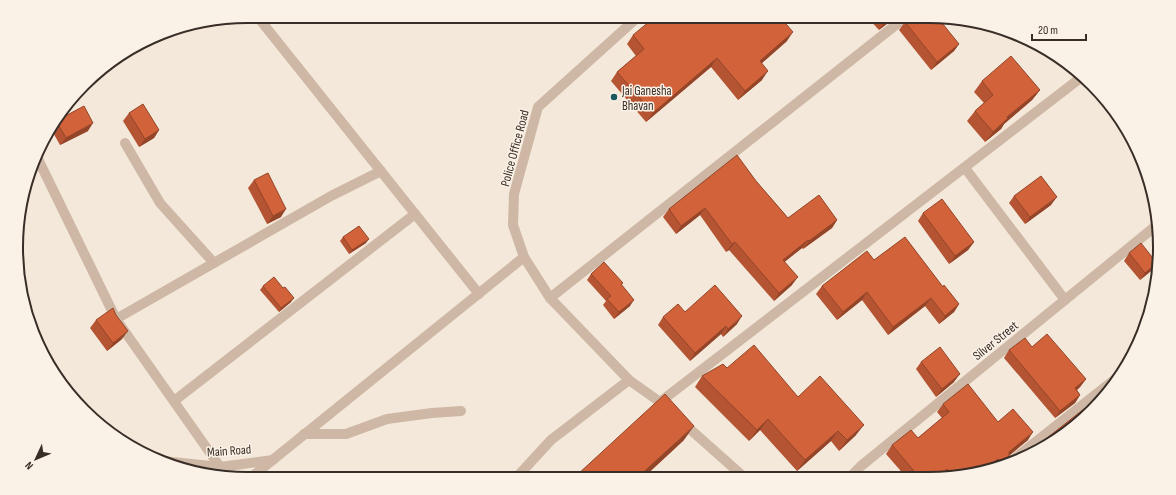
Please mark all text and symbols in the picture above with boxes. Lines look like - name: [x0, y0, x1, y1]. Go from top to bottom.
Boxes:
- scale bar: [1032, 16, 1086, 42]
- text: 20 m: [1038, 23, 1058, 38]
- place label: Jai Ganesha Bhavan: [621, 83, 672, 114]
- marker: Jai Ganesha Bhavan: [609, 92, 619, 102]
- street label: Police Office Road: [497, 108, 533, 188]
- street label: Silver Street: [970, 318, 1022, 364]
- north arrow: [16, 439, 56, 479]
- street label: Main Road: [206, 441, 252, 461]
- text: N: [22, 459, 36, 472]

